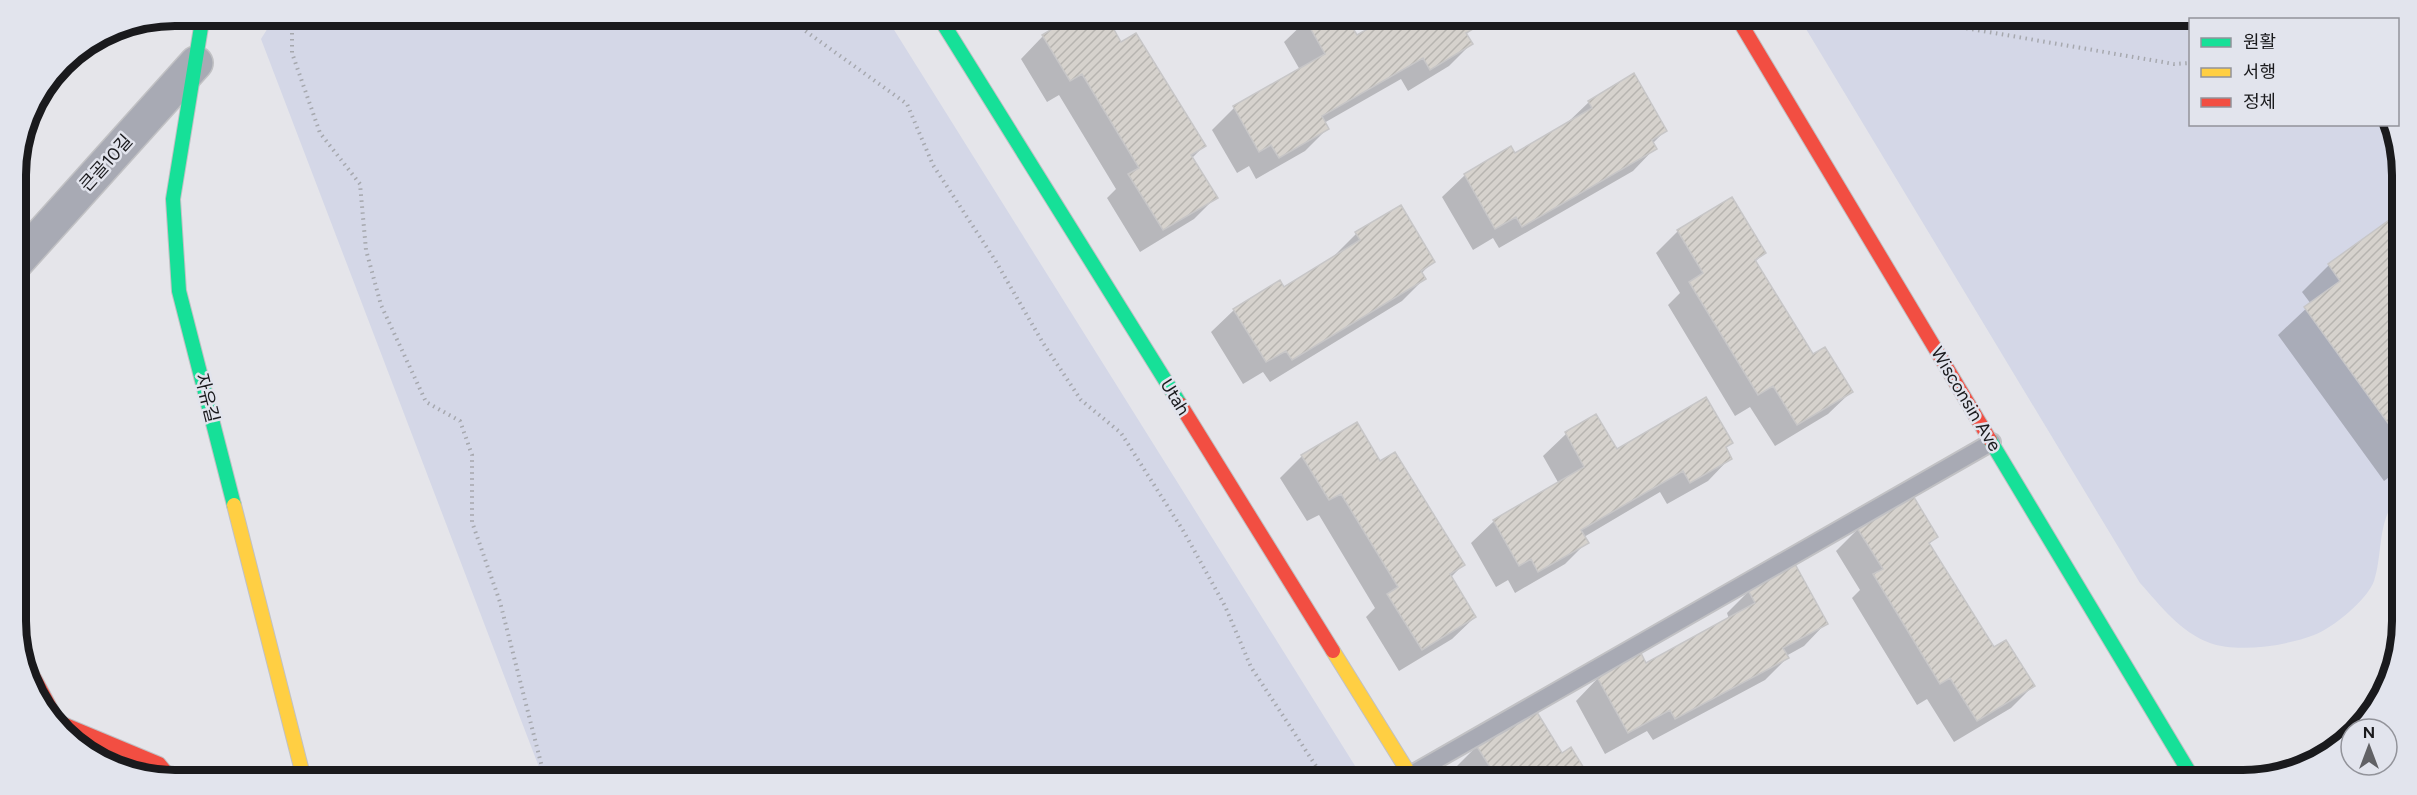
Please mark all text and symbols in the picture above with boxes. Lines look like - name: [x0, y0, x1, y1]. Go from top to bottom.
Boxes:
- legend: [2189, 18, 2399, 126]
- text: 원활: [2243, 31, 2276, 53]
- text: 서행: [2243, 61, 2276, 83]
- text: 정체: [2243, 91, 2276, 113]
- street label: 큰골10길: [75, 130, 137, 196]
- street label: Wisconsin Ave: [1926, 343, 2006, 455]
- street label: 자유길: [190, 371, 224, 425]
- street label: Utah: [1155, 375, 1195, 419]
- north arrow: [2339, 717, 2399, 777]
- text: N: [2363, 723, 2375, 742]

